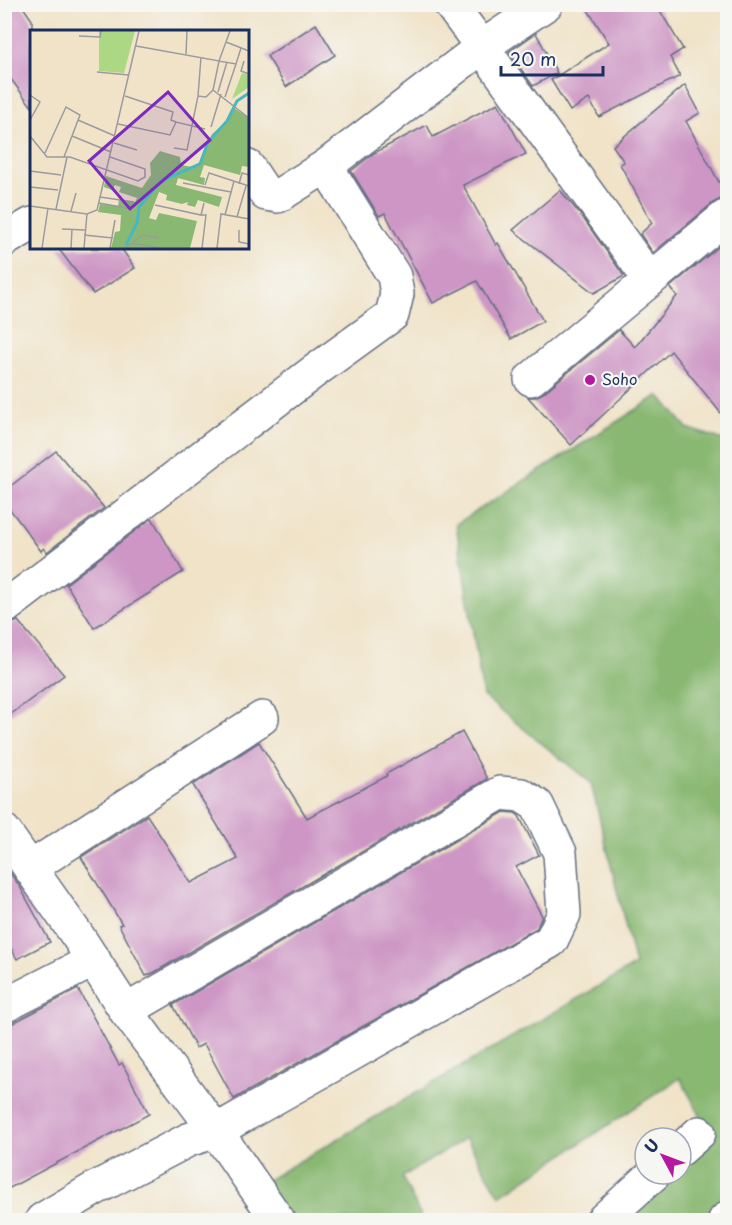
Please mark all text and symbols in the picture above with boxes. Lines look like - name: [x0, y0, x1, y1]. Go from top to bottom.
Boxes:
- inset map: [30, 30, 249, 249]
- scale bar: [501, 39, 603, 77]
- text: 20 m: [510, 45, 556, 72]
- place label: Soho: [602, 367, 637, 390]
- marker: Soho: [583, 373, 597, 387]
- north arrow: [633, 1126, 693, 1186]
- text: U: [638, 1133, 664, 1158]

